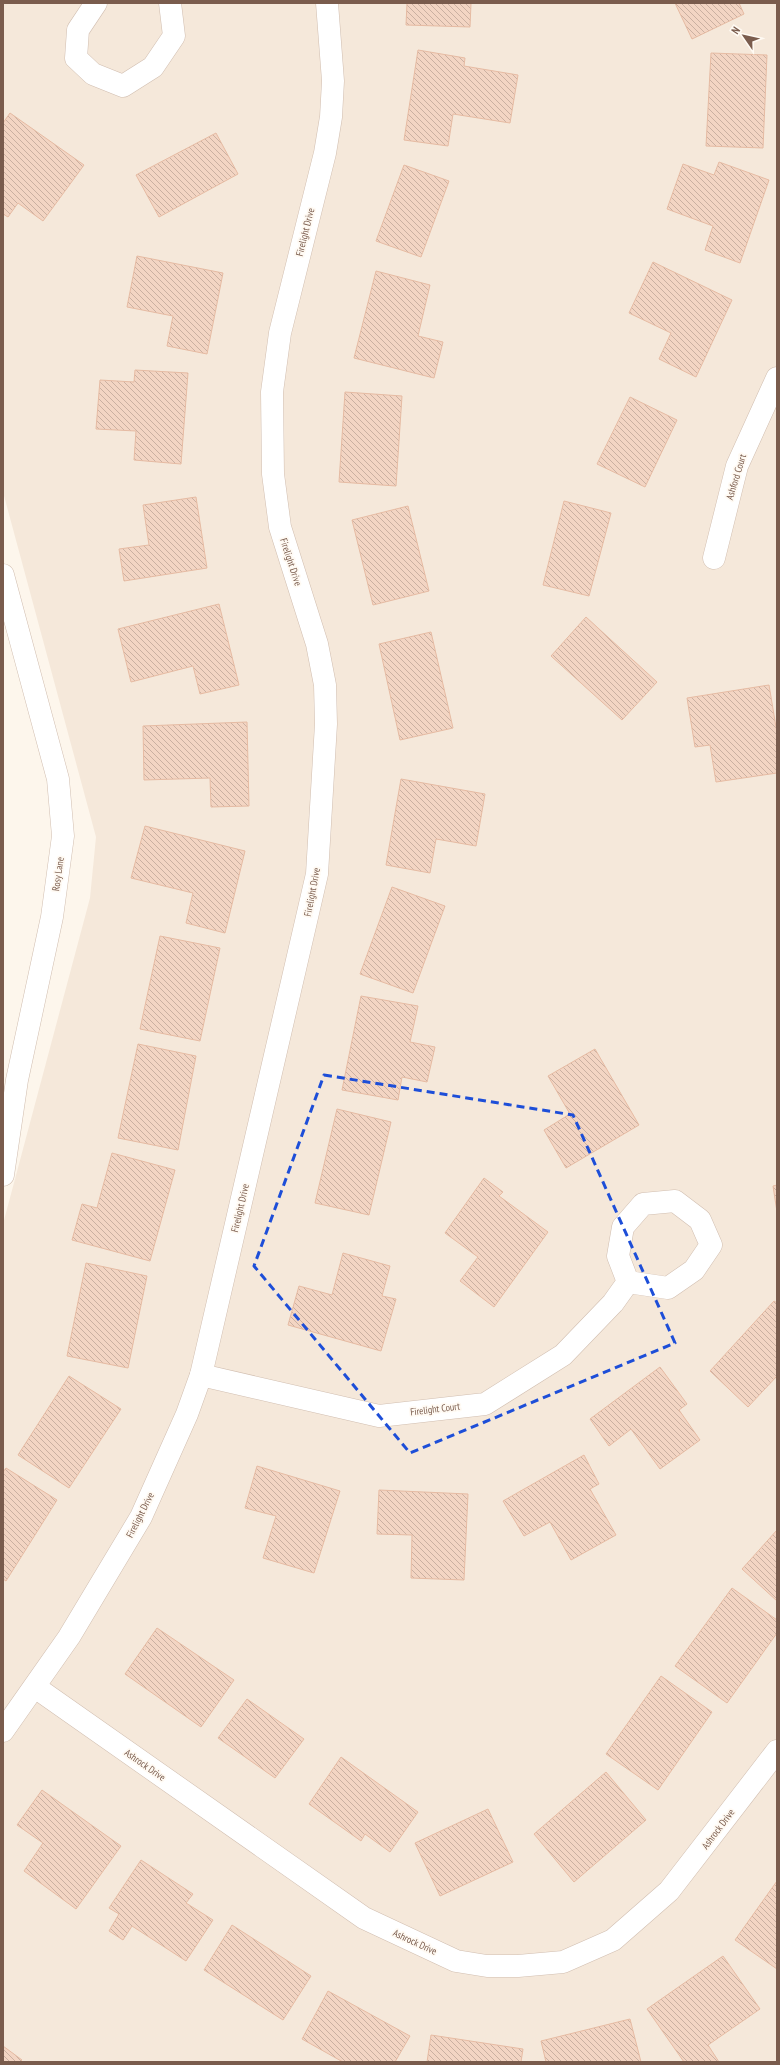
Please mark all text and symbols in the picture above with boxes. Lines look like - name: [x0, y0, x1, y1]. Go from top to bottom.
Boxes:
- north arrow: [724, 16, 764, 56]
- text: N: [728, 24, 743, 37]
- street label: Firelight Drive: [293, 206, 317, 258]
- street label: Ashford Court: [723, 452, 749, 501]
- street label: Firelight Drive: [277, 536, 305, 588]
- street label: Rosy Lane: [49, 856, 67, 892]
- street label: Firelight Drive: [301, 866, 323, 918]
- street label: Firelight Drive: [228, 1182, 252, 1234]
- street label: Firelight Court: [409, 1399, 461, 1418]
- street label: Firelight Drive: [123, 1490, 157, 1540]
- street label: Ashrock Drive: [122, 1746, 168, 1784]
- street label: Ashrock Drive: [699, 1806, 737, 1852]
- street label: Ashrock Drive: [391, 1926, 439, 1958]

